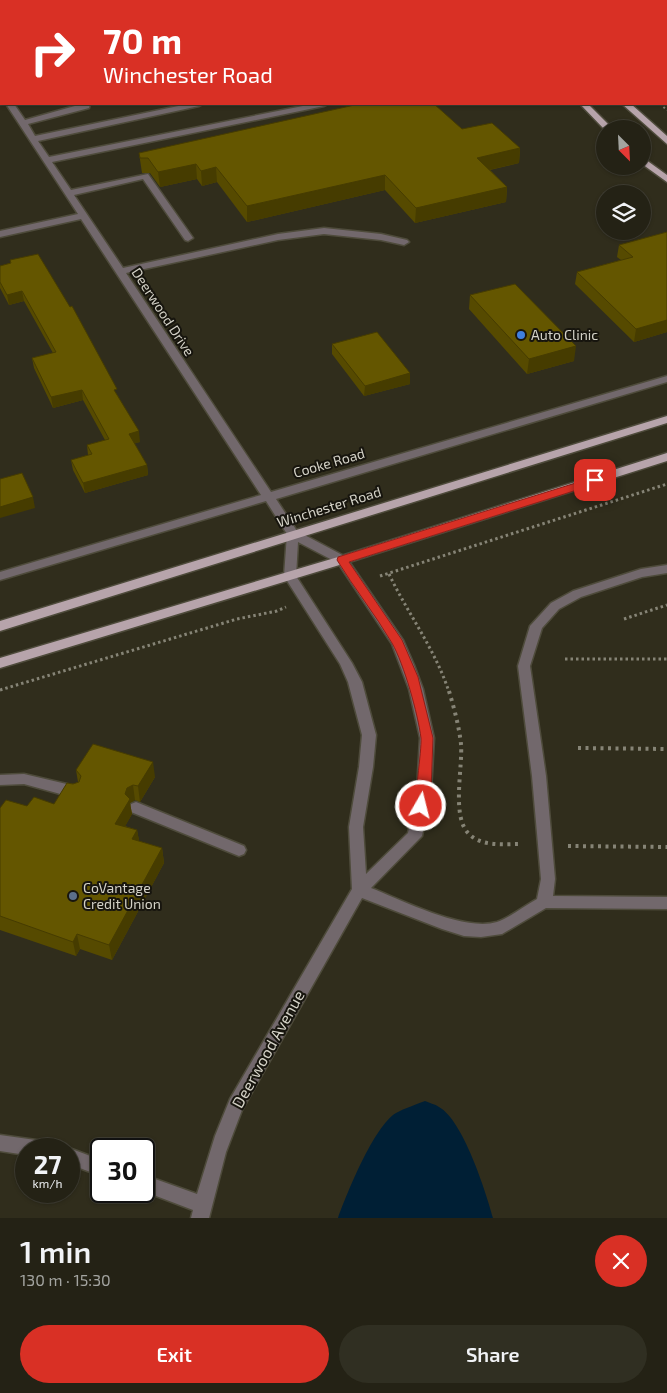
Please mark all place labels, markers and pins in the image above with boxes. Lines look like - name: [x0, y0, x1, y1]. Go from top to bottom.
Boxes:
- place label: Auto Clinic: [531, 326, 598, 343]
- marker: Auto Clinic: [515, 329, 527, 341]
- pin: [574, 459, 616, 501]
- place label: CoVantage Credit Union: [83, 879, 161, 912]
- marker: CoVantage Credit Union: [67, 890, 79, 902]

